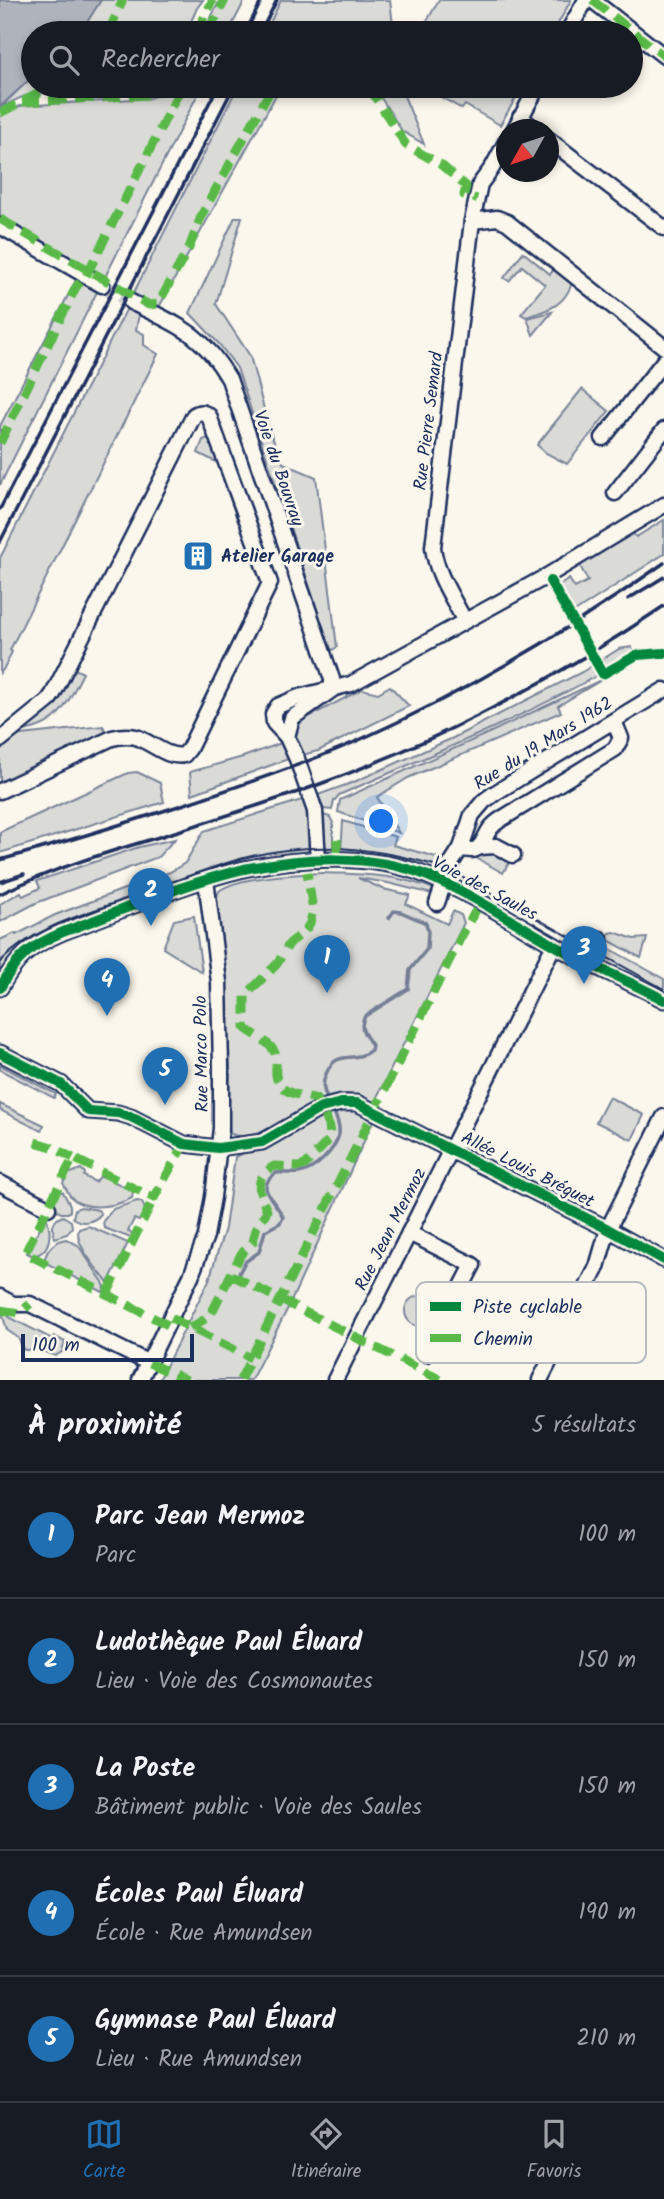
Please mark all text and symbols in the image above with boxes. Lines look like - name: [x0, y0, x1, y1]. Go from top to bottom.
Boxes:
- search box: [21, 21, 643, 98]
- text: Rechercher: [101, 39, 220, 81]
- icon: search: [45, 41, 83, 79]
- north arrow: [496, 119, 559, 182]
- street label: Rue Pierre Semard: [407, 349, 452, 492]
- street label: Voie du Bouvray: [244, 407, 311, 531]
- building icon: Atelier Garage: [181, 539, 215, 573]
- place label: Atelier Garage: [221, 543, 334, 572]
- street label: Rue du 19 Mars 1962: [469, 690, 619, 799]
- your location: [364, 804, 398, 838]
- street label: Voie des Saules: [426, 849, 543, 930]
- pin: 2: [128, 868, 174, 926]
- pin: 3: [561, 926, 607, 984]
- pin: 1: [304, 935, 350, 993]
- pin: 4: [84, 958, 130, 1016]
- street label: Rue Marco Polo: [187, 995, 218, 1113]
- pin: 5: [142, 1047, 188, 1105]
- street label: Allée Louis Bréguet: [456, 1124, 600, 1217]
- street label: Rue Jean Mermoz: [348, 1163, 435, 1296]
- legend: [416, 1282, 646, 1363]
- text: Piste cyclable: [473, 1293, 582, 1323]
- text: Chemin: [473, 1325, 533, 1355]
- scale bar: [21, 1331, 194, 1363]
- text: 100 m: [32, 1331, 80, 1361]
- text: À proximité: [28, 1402, 181, 1450]
- text: 5 résultats: [532, 1408, 636, 1444]
- text: Parc Jean Mermoz: [95, 1496, 305, 1538]
- text: 1: [48, 1517, 54, 1553]
- text: 100 m: [578, 1517, 636, 1553]
- text: Parc: [95, 1538, 136, 1574]
- text: Ludothèque Paul Éluard: [95, 1622, 362, 1664]
- text: 2: [44, 1643, 58, 1679]
- text: 150 m: [577, 1643, 636, 1679]
- text: Lieu · Voie des Cosmonautes: [95, 1664, 373, 1700]
- text: La Poste: [95, 1748, 195, 1790]
- text: 3: [45, 1769, 57, 1805]
- text: 150 m: [577, 1769, 636, 1805]
- text: Bâtiment public · Voie des Saules: [95, 1790, 422, 1826]
- text: Écoles Paul Éluard: [95, 1874, 303, 1916]
- text: 4: [45, 1895, 57, 1931]
- text: 190 m: [579, 1895, 636, 1931]
- text: École · Rue Amundsen: [95, 1916, 313, 1952]
- text: Gymnase Paul Éluard: [95, 2000, 336, 2042]
- text: 5: [45, 2021, 57, 2057]
- text: 210 m: [576, 2021, 636, 2057]
- text: Lieu · Rue Amundsen: [95, 2042, 302, 2078]
- tab: Carte: [83, 2115, 125, 2187]
- tab: Itinéraire: [291, 2115, 361, 2187]
- tab: Favoris: [527, 2115, 581, 2187]

